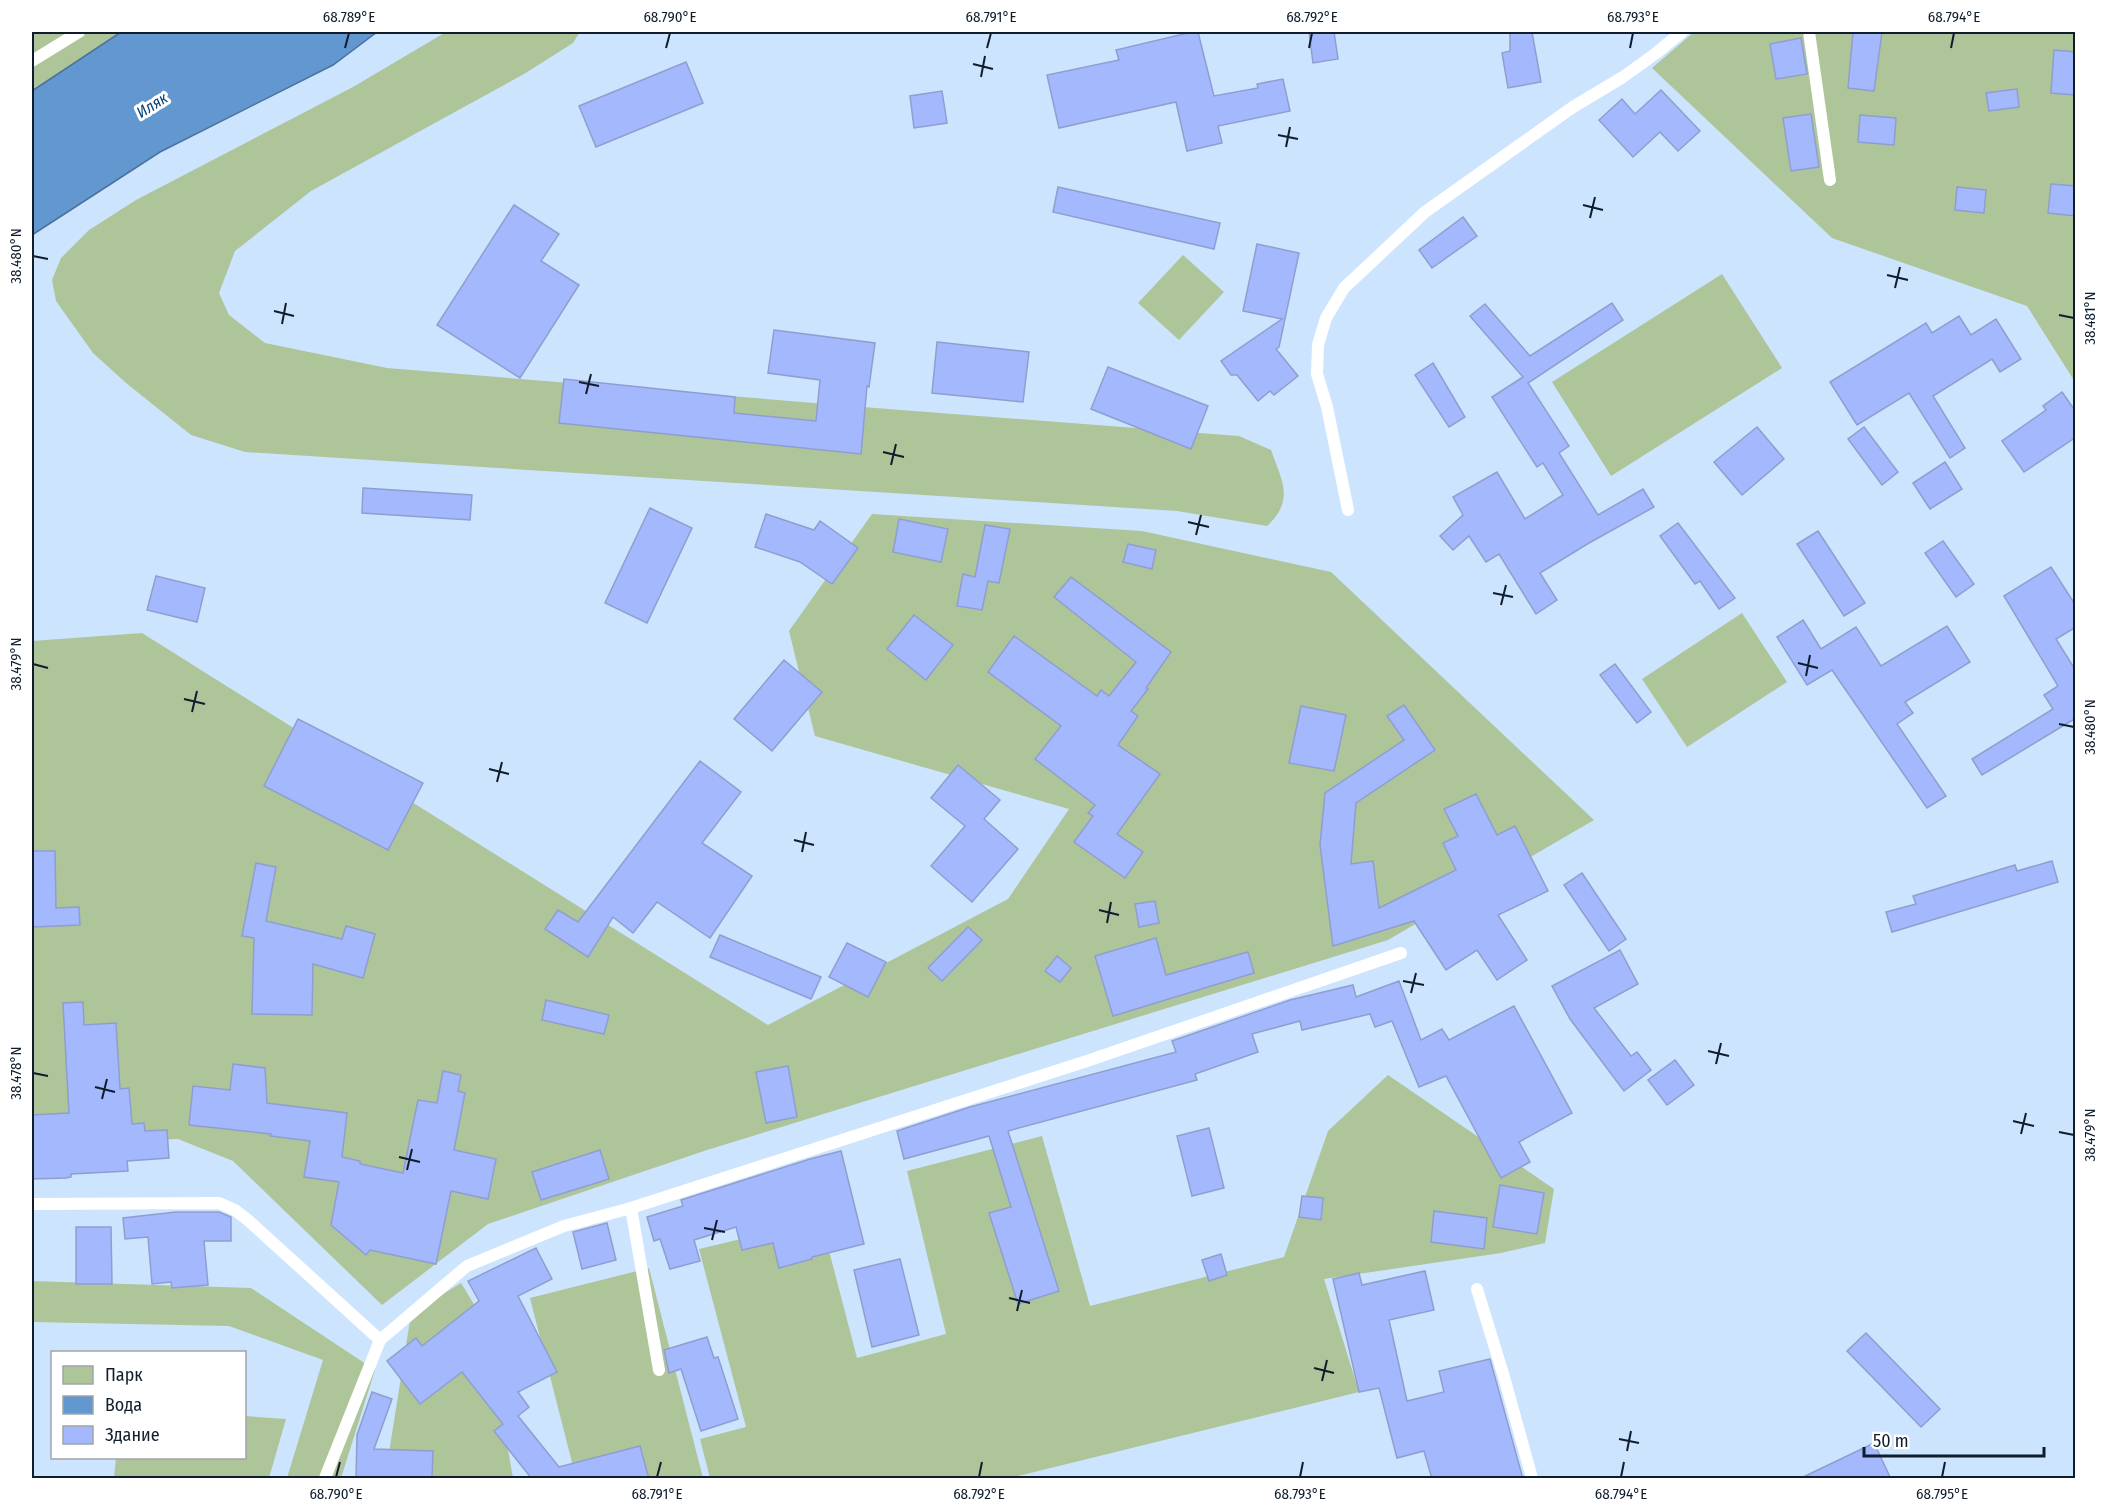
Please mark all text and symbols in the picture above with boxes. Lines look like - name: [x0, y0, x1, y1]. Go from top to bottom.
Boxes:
- text: 68.789°E: [323, 8, 375, 26]
- text: 68.790°E: [643, 8, 697, 26]
- text: 68.791°E: [966, 8, 1016, 26]
- text: 68.792°E: [1286, 8, 1338, 26]
- text: 68.793°E: [1607, 8, 1659, 26]
- text: 68.794°E: [1928, 8, 1980, 26]
- water label: Иляк: [133, 88, 171, 122]
- text: 38.480°N: [7, 228, 25, 284]
- text: 38.481°N: [2081, 291, 2099, 345]
- text: 38.479°N: [7, 637, 25, 691]
- text: 38.480°N: [2081, 699, 2099, 755]
- text: 38.478°N: [7, 1046, 25, 1100]
- text: 38.479°N: [2081, 1108, 2099, 1162]
- legend: [51, 1351, 246, 1459]
- text: Парк: [105, 1364, 143, 1386]
- text: Вода: [105, 1394, 142, 1416]
- scale bar: [1864, 1420, 2044, 1458]
- text: Здание: [105, 1424, 160, 1446]
- text: 50 m: [1873, 1430, 1909, 1452]
- text: 68.790°E: [309, 1485, 363, 1503]
- text: 68.791°E: [632, 1485, 682, 1503]
- text: 68.792°E: [953, 1485, 1005, 1503]
- text: 68.793°E: [1274, 1485, 1326, 1503]
- text: 68.794°E: [1595, 1485, 1647, 1503]
- text: 68.795°E: [1916, 1485, 1968, 1503]

